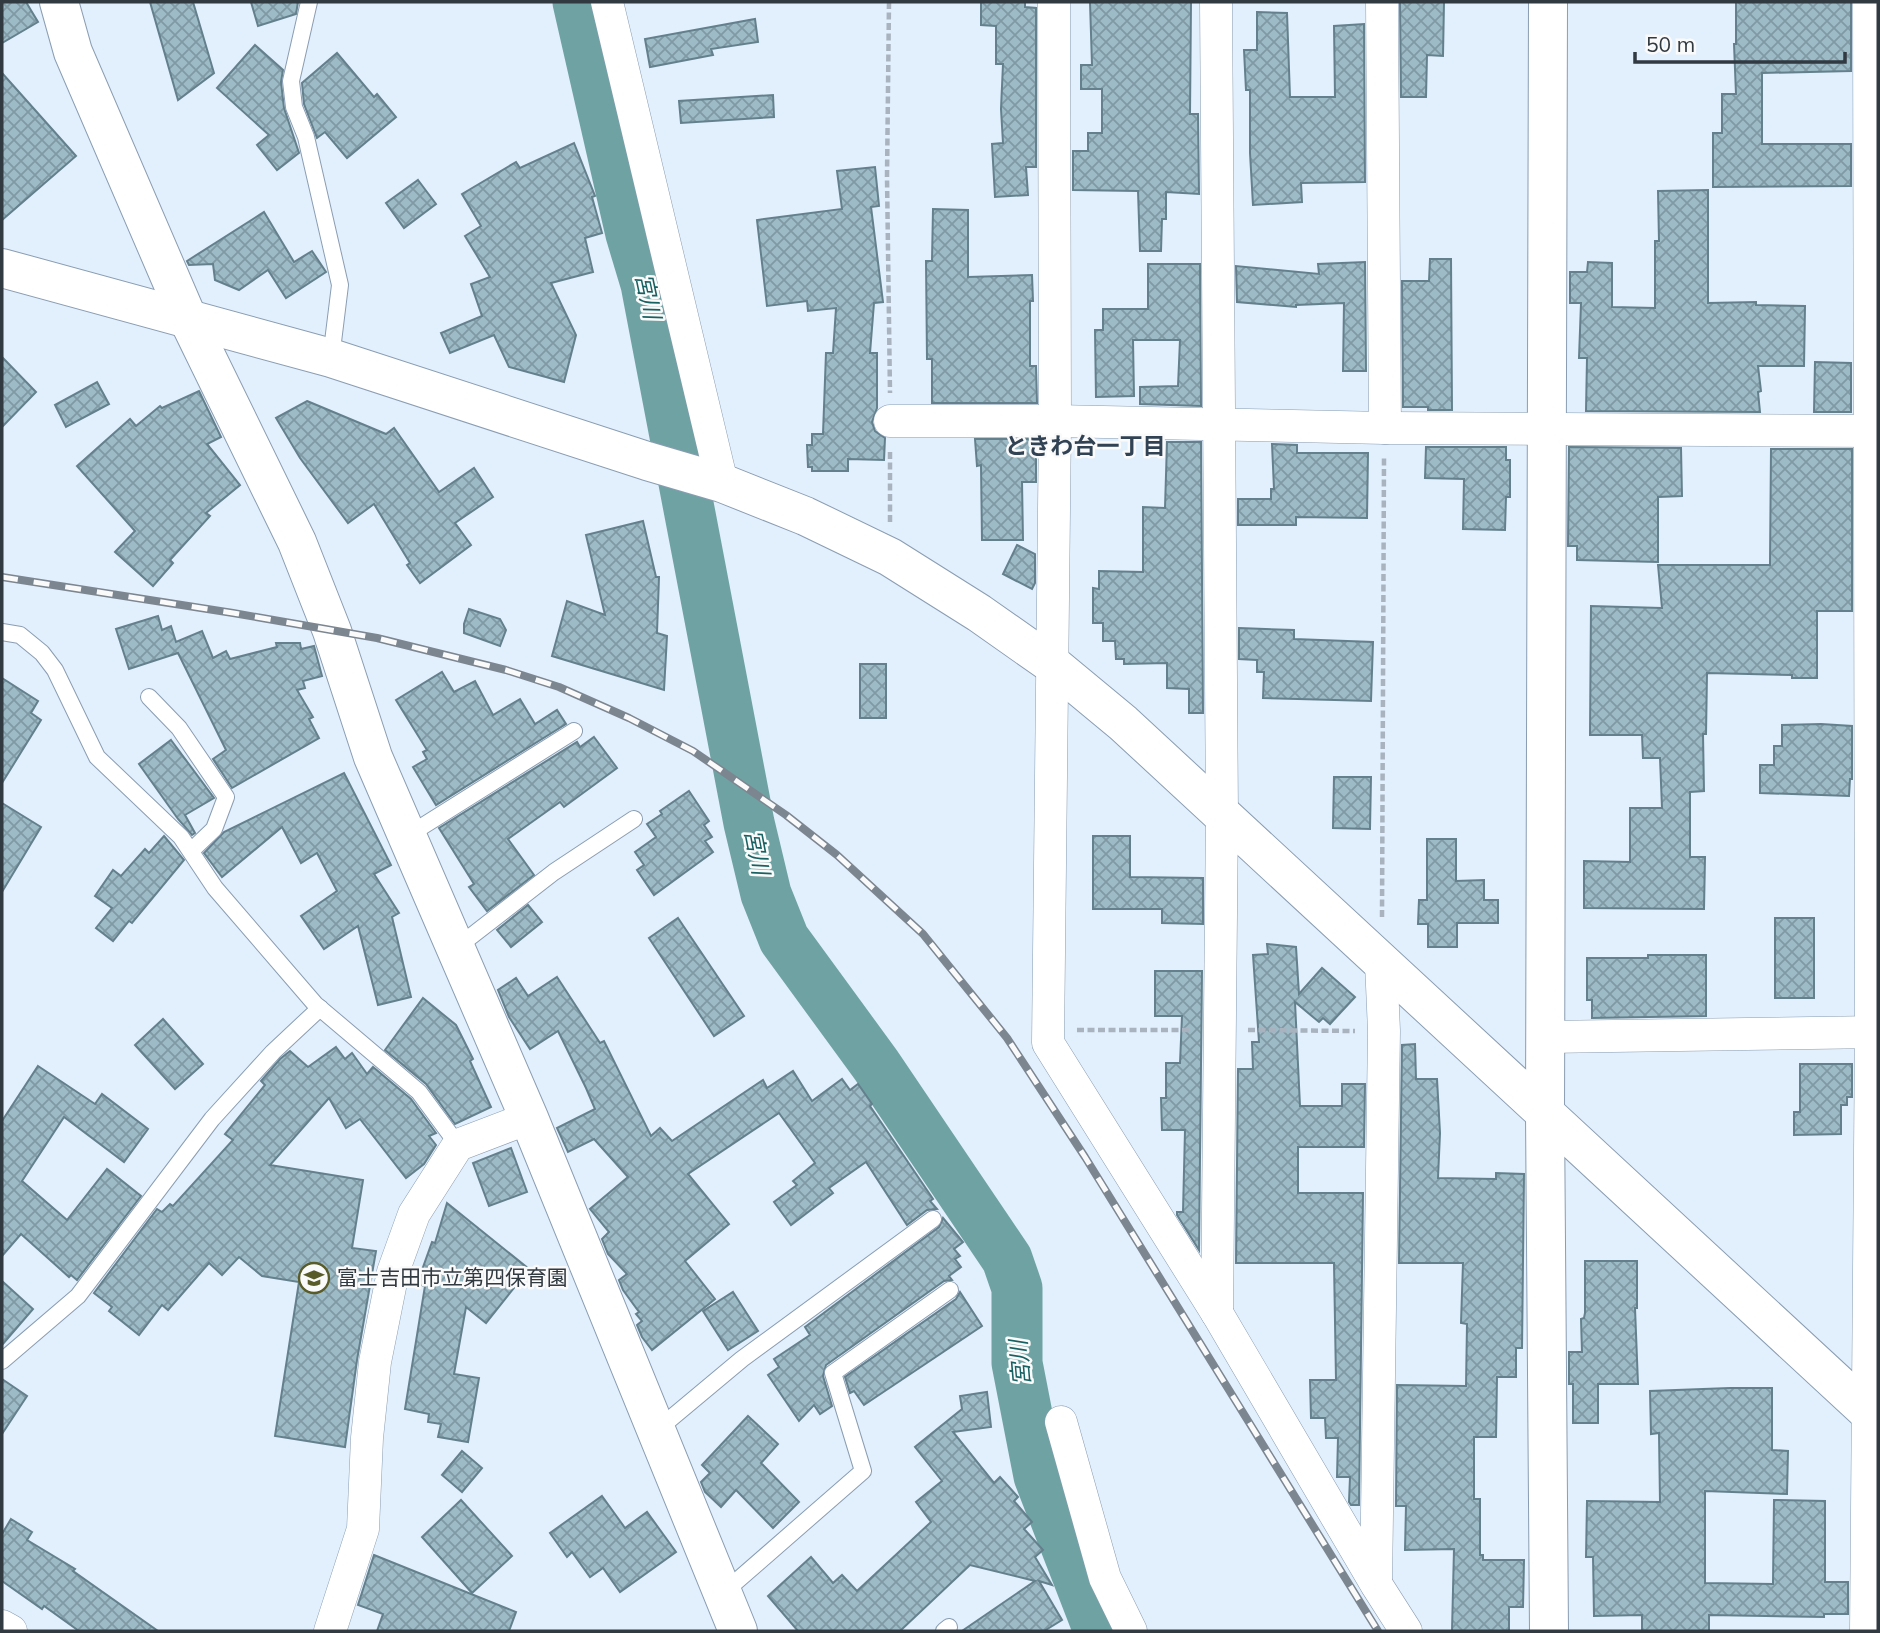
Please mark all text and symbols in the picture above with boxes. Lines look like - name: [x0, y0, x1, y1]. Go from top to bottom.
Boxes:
- scale bar: [1635, 21, 1845, 65]
- text: 50 m: [1646, 31, 1695, 57]
- water label: 宮川: [630, 270, 668, 324]
- district label: ときわ台一丁目: [1005, 431, 1166, 460]
- water label: 宮川: [739, 827, 777, 880]
- school or university icon: 富士吉田市立第四保育園: [297, 1261, 331, 1295]
- place label: 富士吉田市立第四保育園: [337, 1264, 568, 1290]
- water label: 宮川: [1003, 1336, 1036, 1387]

